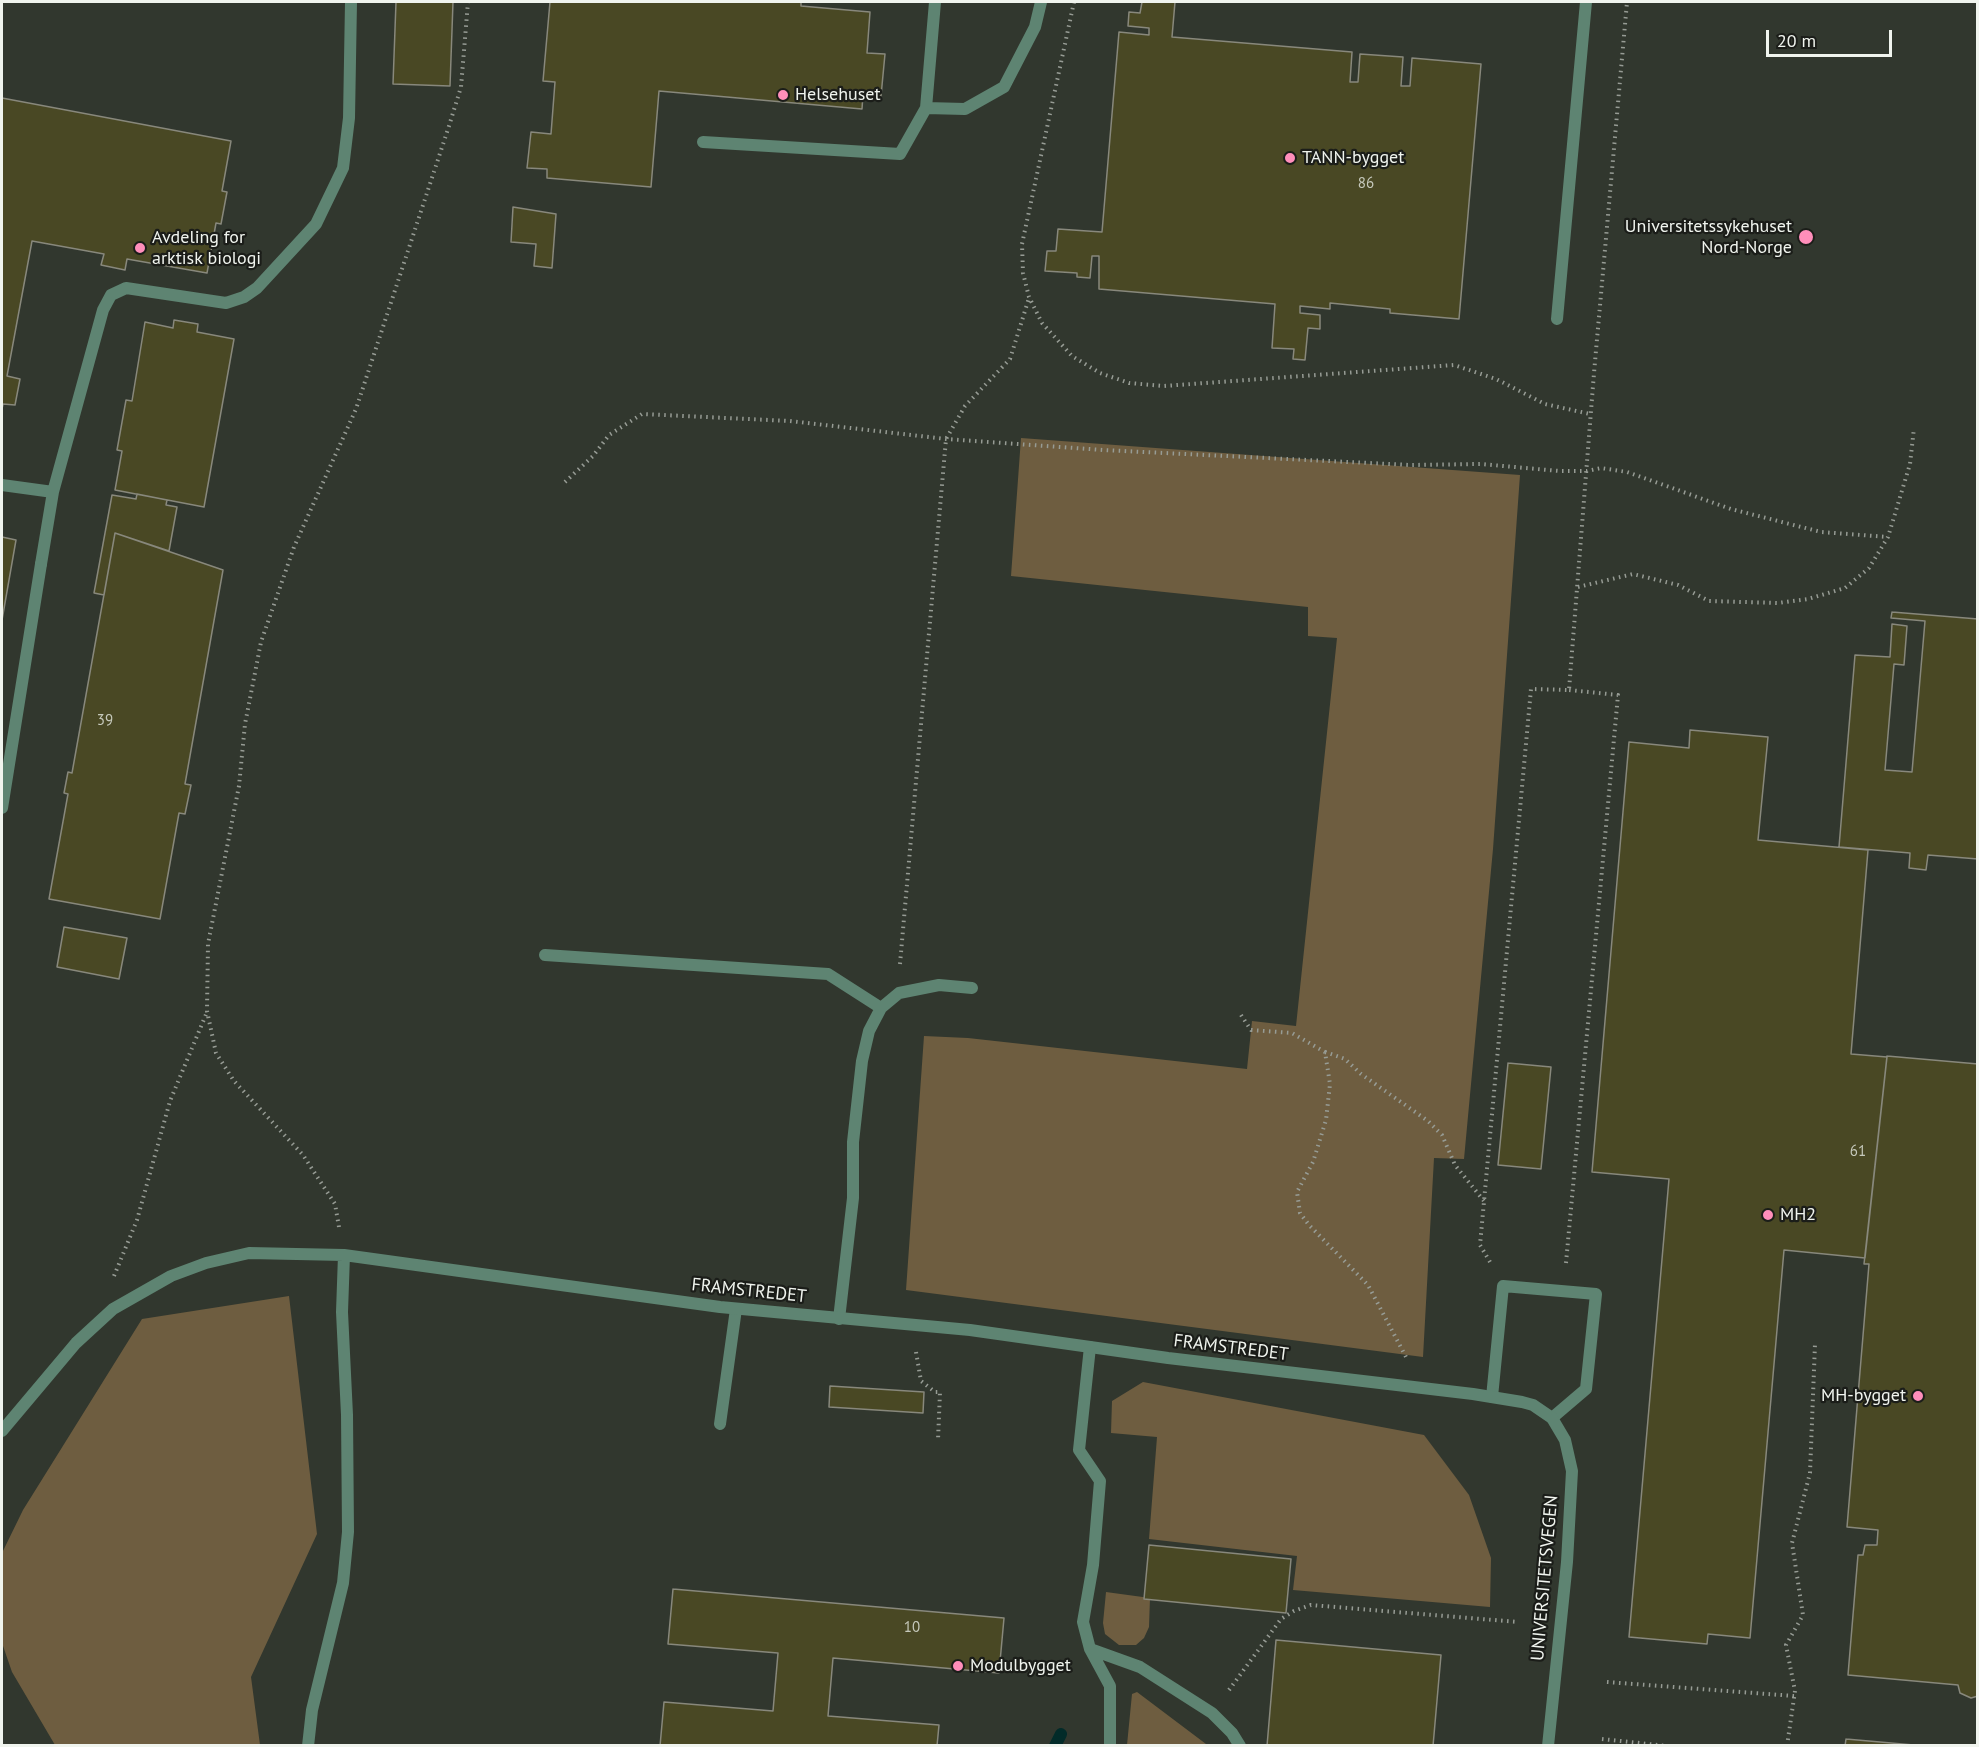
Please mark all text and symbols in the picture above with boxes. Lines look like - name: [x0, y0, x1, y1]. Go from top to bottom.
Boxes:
- scale bar: [1769, 18, 1895, 56]
- text: 20 m: [1777, 29, 1816, 52]
- place label: Helsehuset: [795, 84, 881, 106]
- marker: Helsehuset: [776, 88, 790, 102]
- place label: TANN-bygget: [1302, 147, 1404, 169]
- marker: TANN-bygget: [1283, 151, 1297, 165]
- house number: 86: [1358, 175, 1374, 193]
- place label: Universitetssykehuset Nord-Norge: [1625, 216, 1792, 258]
- place label: Avdeling for arktisk biologi: [152, 227, 261, 270]
- marker: Universitetssykehuset Nord-Norge: [1797, 228, 1815, 246]
- marker: Avdeling for arktisk biologi: [133, 241, 147, 255]
- house number: 39: [97, 712, 113, 730]
- house number: 61: [1850, 1143, 1866, 1161]
- place label: MH2: [1780, 1204, 1816, 1226]
- marker: MH2: [1761, 1208, 1775, 1222]
- street label: FRAMSTREDET: [690, 1274, 808, 1308]
- street label: FRAMSTREDET: [1172, 1330, 1290, 1366]
- place label: MH-bygget: [1821, 1385, 1906, 1407]
- marker: MH-bygget: [1911, 1389, 1925, 1403]
- street label: UNIVERSITETSVEGEN: [1527, 1494, 1563, 1662]
- house number: 10: [904, 1619, 920, 1637]
- place label: Modulbygget: [970, 1655, 1071, 1677]
- marker: Modulbygget: [951, 1659, 965, 1673]

